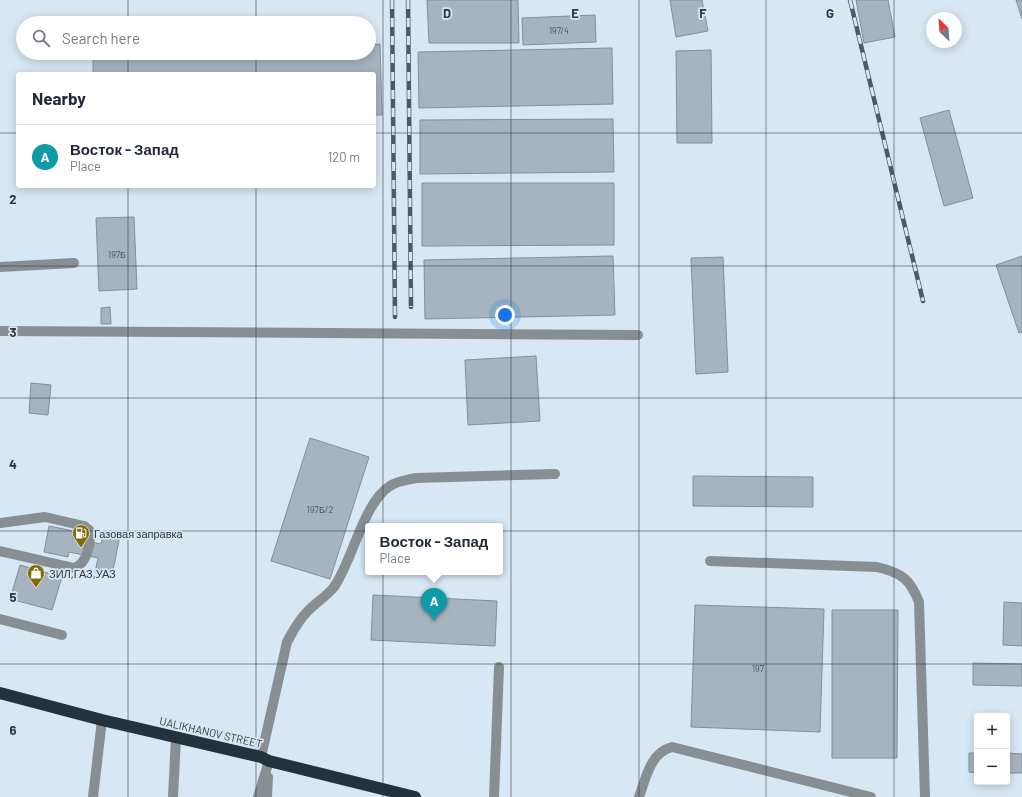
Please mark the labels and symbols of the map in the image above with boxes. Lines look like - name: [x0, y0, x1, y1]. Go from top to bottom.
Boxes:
- text: D: [443, 5, 451, 21]
- text: E: [571, 5, 579, 21]
- text: F: [699, 5, 707, 21]
- text: G: [826, 5, 834, 21]
- north arrow: [926, 12, 962, 48]
- house number: 197/4: [549, 25, 569, 36]
- text: 2: [9, 191, 17, 207]
- house number: 197Б: [108, 249, 126, 260]
- your location: [495, 305, 515, 325]
- text: 3: [9, 324, 17, 340]
- text: 4: [9, 456, 17, 472]
- house number: 197Б/2: [307, 504, 333, 515]
- fuel station icon: Газовая заправка: [71, 523, 91, 548]
- place label: Газовая заправка: [94, 527, 184, 540]
- shop icon: ЗИЛ,ГАЗ,УАЗ: [26, 563, 46, 588]
- place label: ЗИЛ,ГАЗ,УАЗ: [49, 567, 116, 580]
- pin: A: [421, 588, 447, 621]
- text: 5: [9, 589, 17, 605]
- house number: 197: [752, 663, 765, 674]
- street label: UALIKHANOV STREET: [158, 714, 264, 750]
- text: 6: [10, 722, 17, 738]

